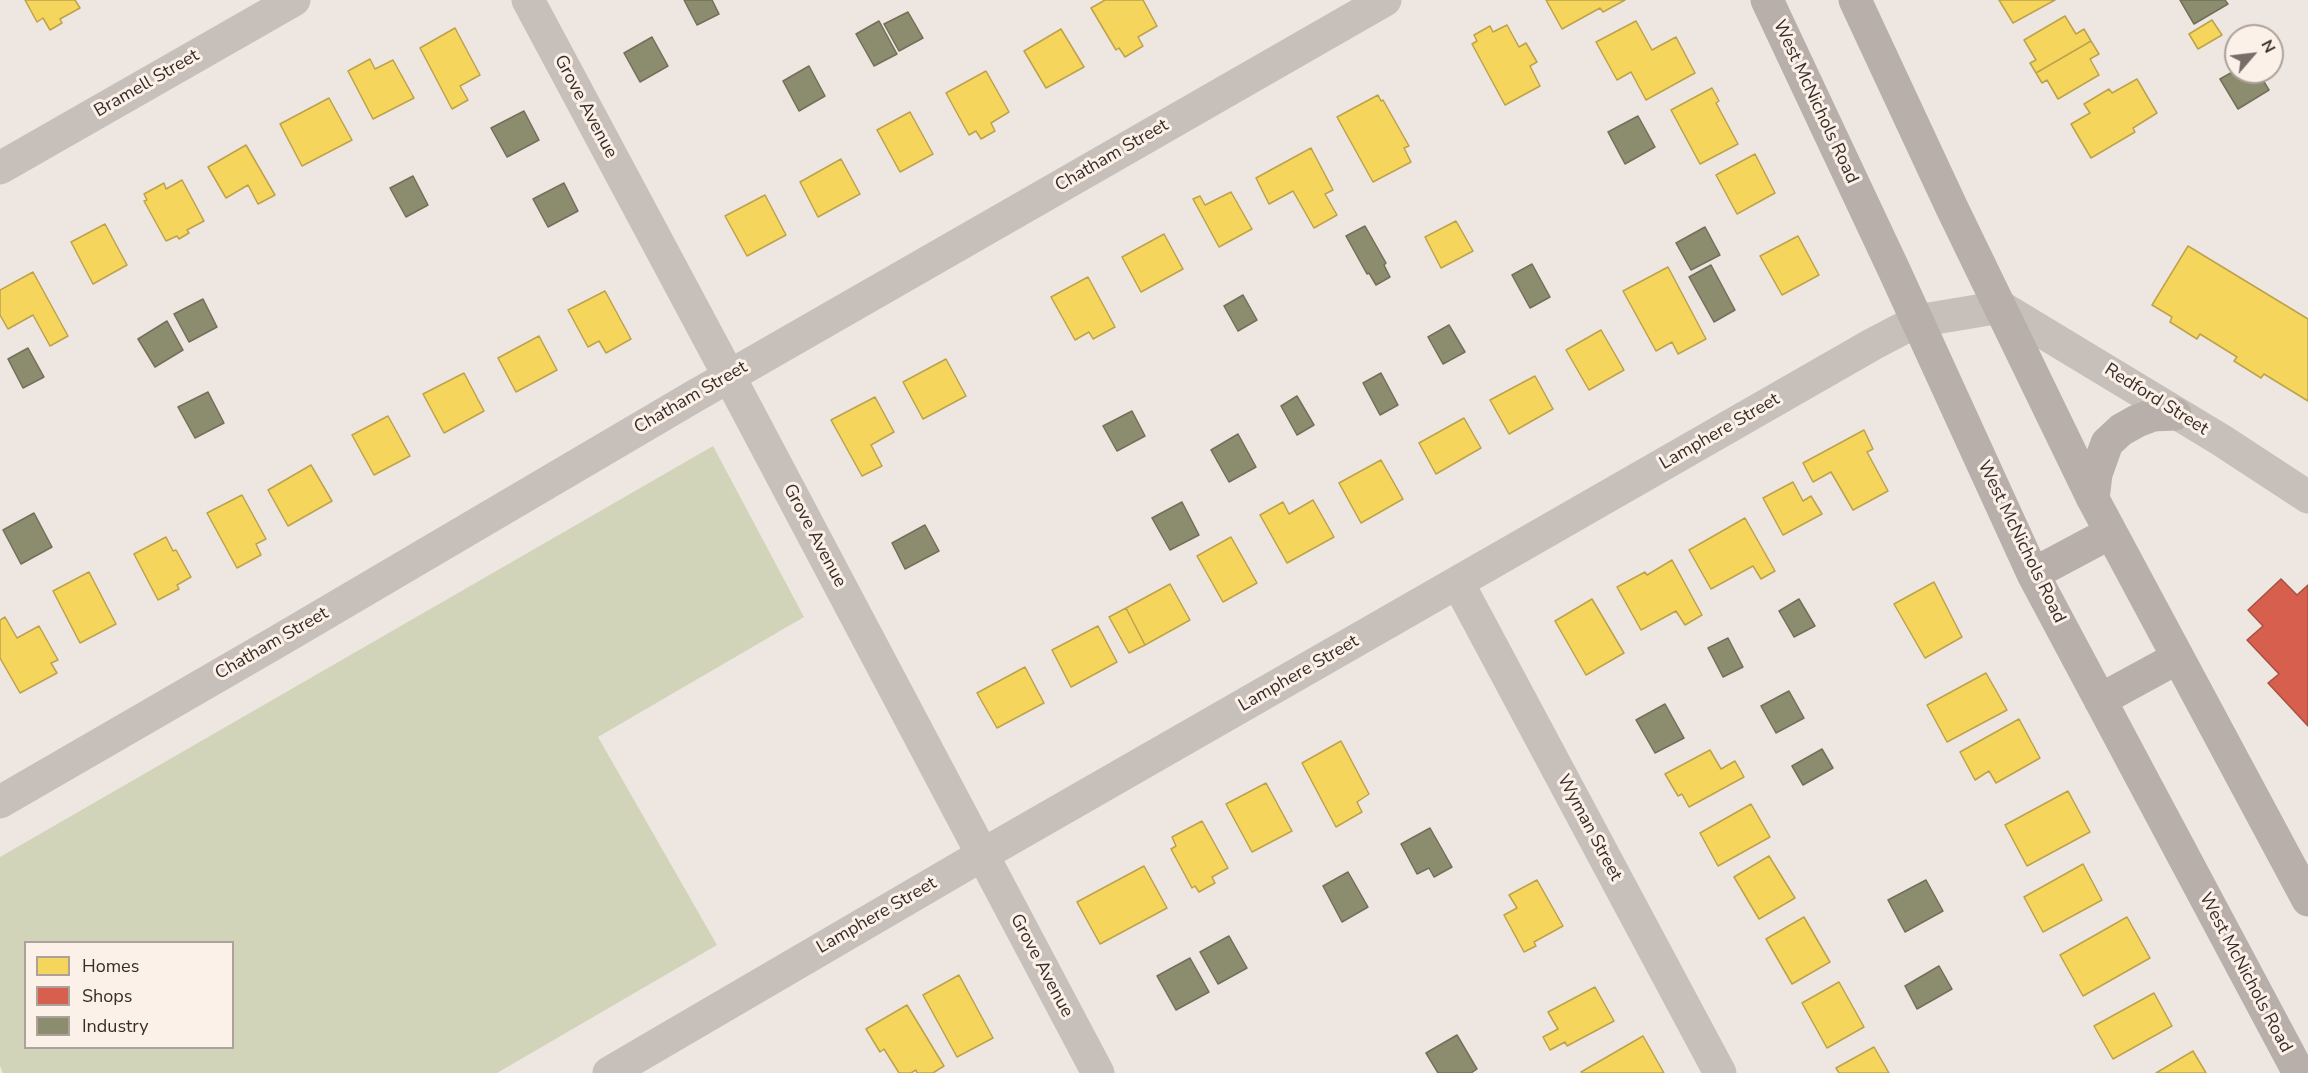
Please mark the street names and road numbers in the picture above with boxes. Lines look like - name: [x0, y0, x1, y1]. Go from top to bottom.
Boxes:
- street label: West McNichols Road: [1768, 17, 1862, 187]
- street label: Bramell Street: [91, 45, 203, 123]
- street label: Grove Avenue: [549, 52, 621, 162]
- street label: Chatham Street: [1052, 115, 1172, 197]
- street label: Chatham Street: [631, 357, 751, 439]
- street label: Redford Street: [2100, 360, 2212, 440]
- street label: Lamphere Street: [1656, 389, 1784, 475]
- street label: West McNichols Road: [1972, 457, 2070, 627]
- street label: Grove Avenue: [778, 481, 850, 591]
- street label: Chatham Street: [212, 603, 332, 685]
- street label: Lamphere Street: [1235, 631, 1363, 717]
- street label: Wyman Street: [1552, 771, 1626, 885]
- street label: Lamphere Street: [813, 873, 941, 959]
- street label: West McNichols Road: [2194, 889, 2296, 1057]
- street label: Grove Avenue: [1005, 911, 1077, 1021]

